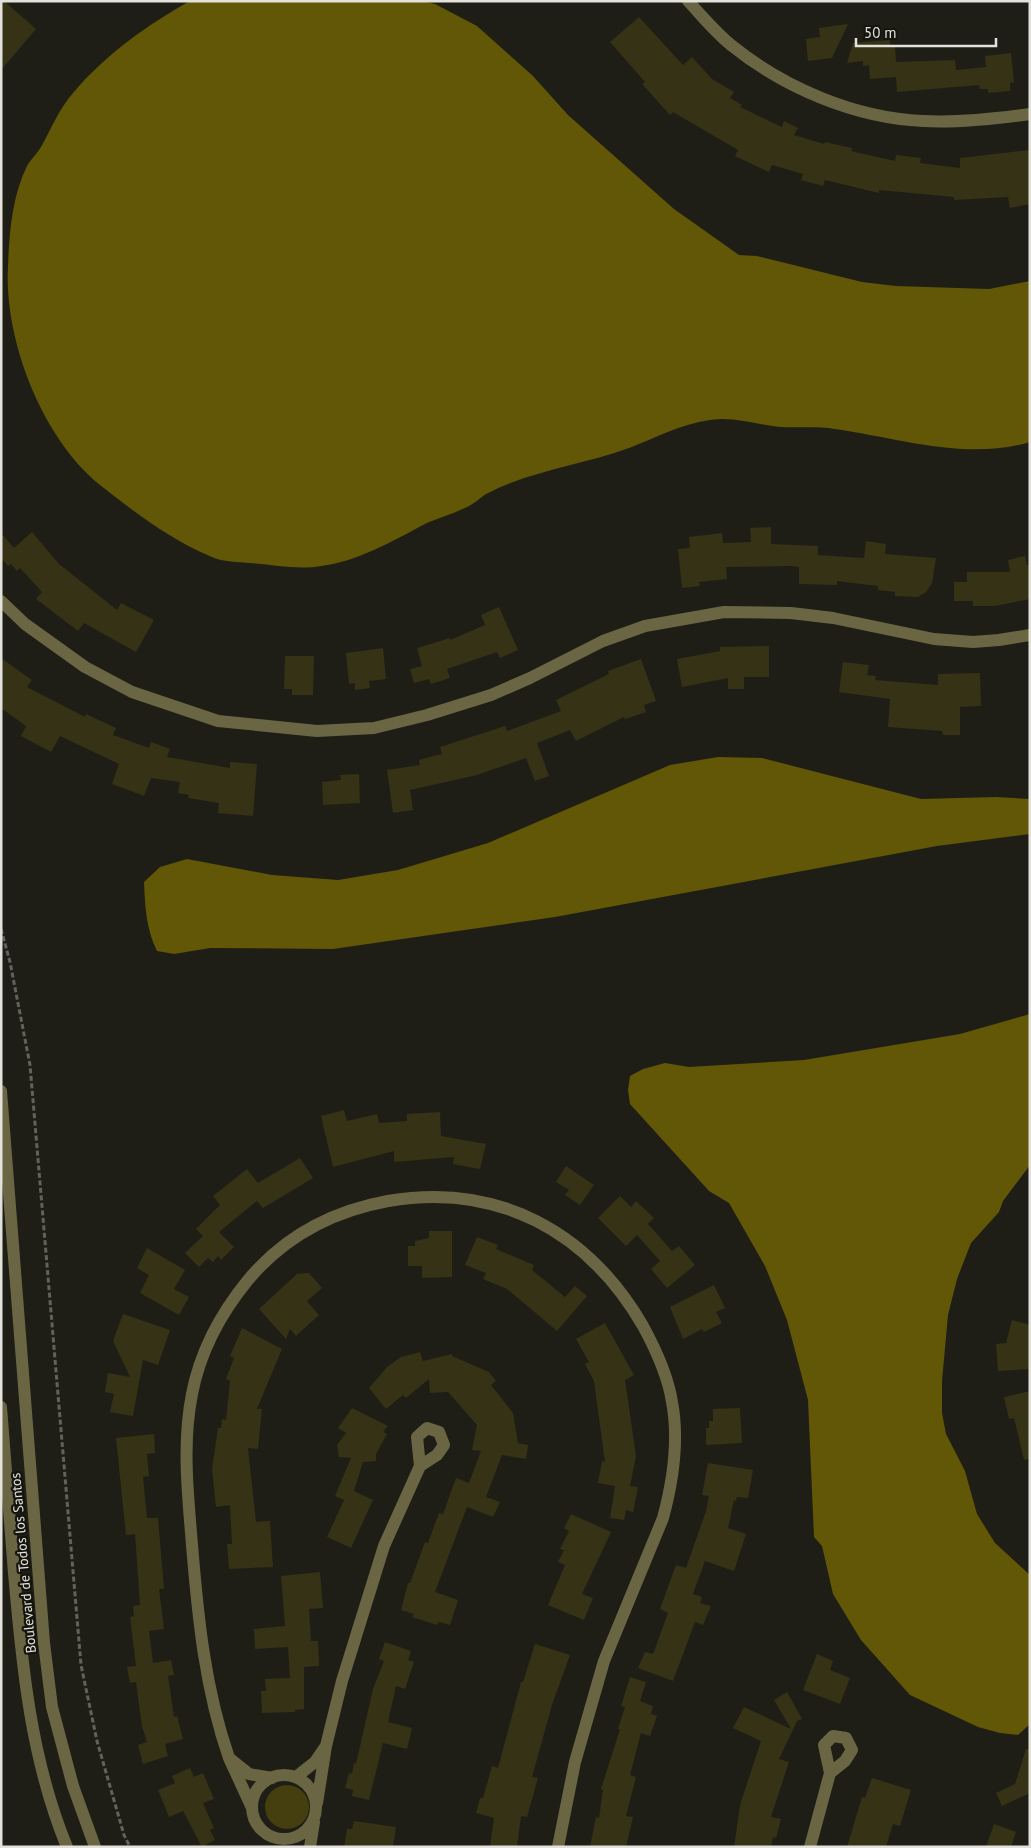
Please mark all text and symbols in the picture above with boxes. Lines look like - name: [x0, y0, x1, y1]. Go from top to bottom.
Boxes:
- scale bar: [856, 15, 996, 47]
- text: 50 m: [864, 23, 897, 42]
- street label: Boulevard de Todos los Santos: [6, 1472, 40, 1654]

